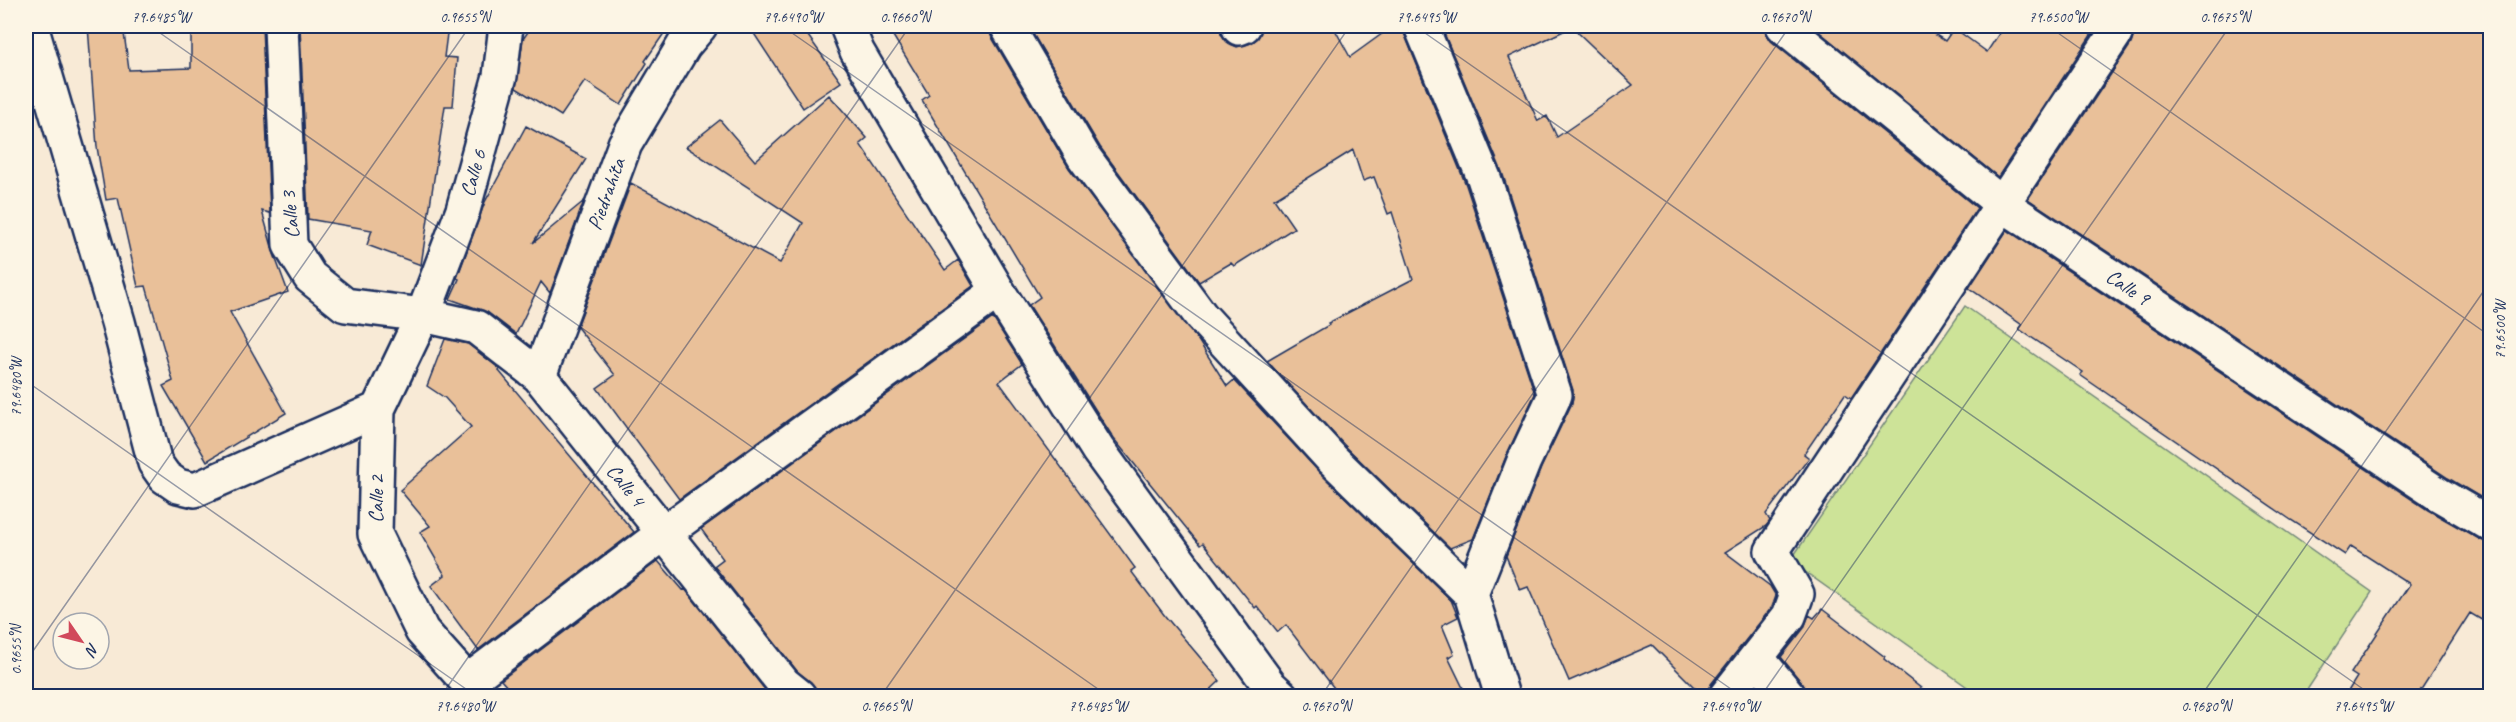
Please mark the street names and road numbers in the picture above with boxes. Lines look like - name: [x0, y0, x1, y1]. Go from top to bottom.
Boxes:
- street label: Calle 6: [454, 146, 492, 199]
- street label: Piedrahíta: [581, 153, 632, 234]
- street label: Calle 3: [275, 189, 305, 240]
- street label: Calle 9: [2101, 263, 2156, 312]
- street label: Calle 4: [601, 458, 653, 514]
- street label: Calle 2: [363, 473, 389, 523]

